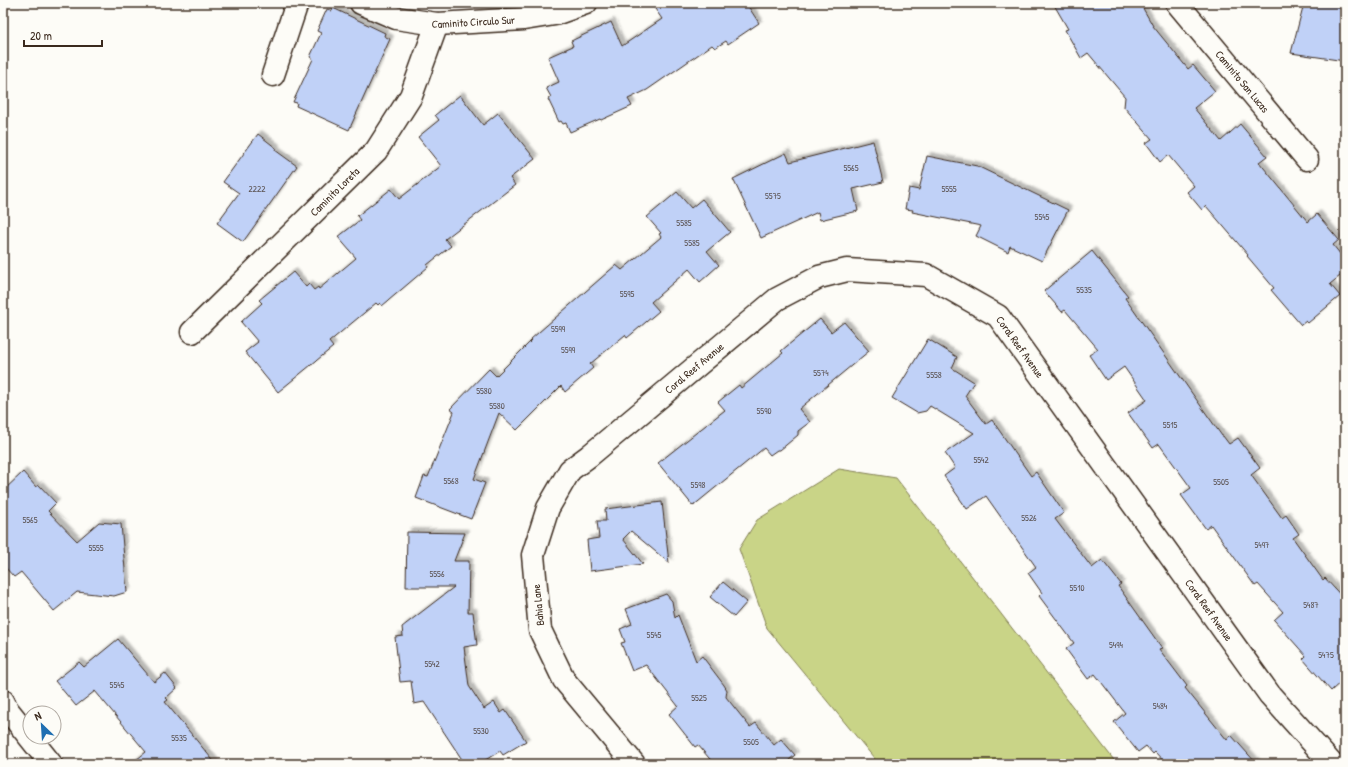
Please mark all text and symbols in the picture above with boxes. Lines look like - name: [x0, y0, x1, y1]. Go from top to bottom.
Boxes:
- street label: Caminito Circulo Sur: [431, 12, 516, 31]
- scale bar: [24, 22, 102, 48]
- text: 20 m: [30, 27, 52, 44]
- street label: Caminito San Lucas: [1212, 47, 1272, 115]
- house number: 5565: [843, 162, 859, 174]
- street label: Caminito Loreta: [307, 164, 363, 219]
- house number: 2222: [249, 183, 266, 195]
- house number: 5555: [941, 183, 957, 195]
- house number: 5575: [765, 190, 781, 202]
- house number: 5545: [1035, 211, 1050, 223]
- house number: 5585: [676, 217, 692, 229]
- house number: 5585: [684, 237, 700, 249]
- house number: 5535: [1076, 284, 1092, 296]
- house number: 5595: [620, 288, 635, 300]
- street label: Coral Reef Avenue: [993, 313, 1047, 381]
- house number: 5599: [551, 323, 566, 335]
- street label: Coral Reef Avenue: [662, 339, 727, 397]
- house number: 5599: [561, 344, 576, 356]
- house number: 5574: [813, 367, 829, 379]
- house number: 5558: [926, 369, 942, 381]
- house number: 5580: [476, 385, 492, 397]
- house number: 5580: [489, 400, 505, 412]
- house number: 5590: [757, 405, 771, 417]
- house number: 5515: [1163, 419, 1178, 431]
- house number: 5542: [973, 454, 989, 466]
- house number: 5568: [443, 475, 459, 487]
- house number: 5505: [1213, 476, 1229, 488]
- house number: 5598: [691, 479, 706, 491]
- house number: 5526: [1021, 512, 1037, 524]
- house number: 5565: [22, 514, 38, 526]
- house number: 5497: [1255, 539, 1270, 551]
- house number: 5555: [88, 542, 104, 554]
- house number: 5556: [429, 568, 445, 580]
- street label: Coral Reef Avenue: [1182, 576, 1236, 644]
- house number: 5510: [1070, 582, 1084, 594]
- street label: Bahia Lane: [529, 583, 547, 626]
- house number: 5487: [1303, 599, 1319, 611]
- house number: 5545: [647, 629, 662, 641]
- house number: 5494: [1109, 639, 1124, 651]
- house number: 5475: [1318, 649, 1334, 661]
- house number: 5542: [424, 658, 440, 670]
- house number: 5545: [110, 679, 125, 691]
- house number: 5525: [691, 692, 707, 704]
- house number: 5484: [1153, 700, 1168, 712]
- north arrow: [22, 705, 62, 745]
- text: N: [32, 708, 44, 724]
- house number: 5530: [473, 725, 489, 737]
- house number: 5535: [171, 732, 187, 744]
- house number: 5505: [743, 736, 759, 748]

